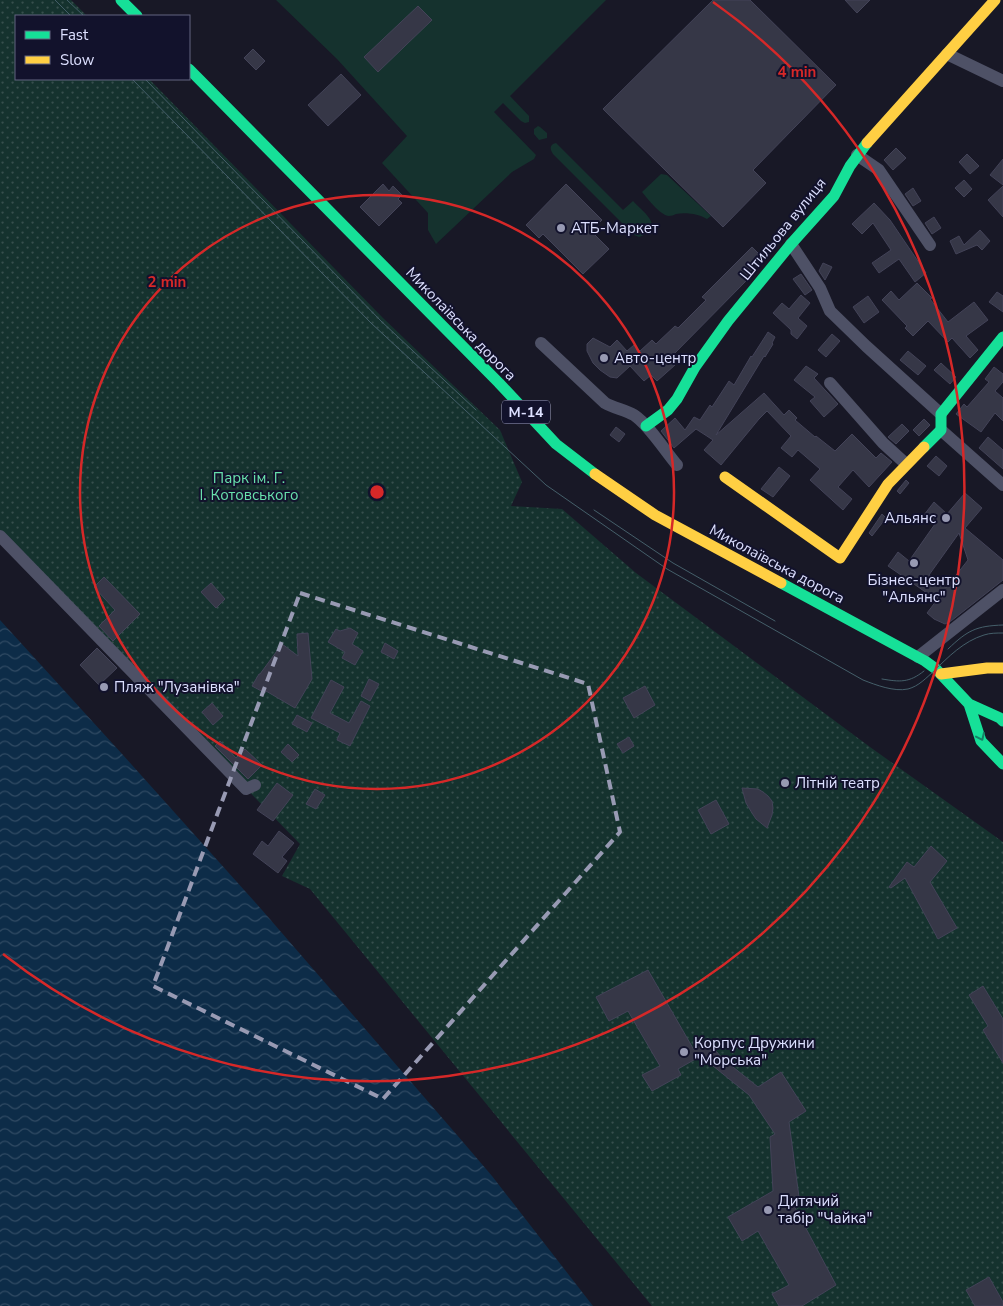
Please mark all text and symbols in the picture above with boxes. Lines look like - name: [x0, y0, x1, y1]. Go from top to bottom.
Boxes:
- legend: [15, 15, 190, 80]
- text: Fast: [60, 25, 89, 45]
- text: Slow: [60, 50, 95, 70]
- text: 4 min: [778, 62, 816, 82]
- street label: Штильова вулиця: [735, 174, 831, 284]
- place label: АТБ-Маркет: [571, 218, 659, 238]
- marker: АТБ-Маркет: [555, 222, 567, 234]
- street label: Миколаївська дорога: [401, 263, 521, 385]
- text: 2 min: [148, 272, 186, 292]
- place label: Авто-центр: [614, 348, 697, 368]
- marker: Авто-центр: [598, 352, 610, 364]
- road number: М-14: [502, 401, 550, 424]
- park label: Парк ім. Г. І. Котовського: [200, 468, 299, 505]
- centre of rings: [368, 483, 386, 501]
- place label: Альянс: [884, 508, 936, 528]
- marker: Альянс: [940, 512, 952, 524]
- street label: Миколаївська дорога: [706, 520, 848, 608]
- marker: Бізнес-центр "Альянс": [908, 557, 920, 569]
- place label: Бізнес-центр "Альянс": [868, 570, 961, 607]
- place label: Пляж "Лузанівка": [114, 677, 240, 697]
- marker: Пляж "Лузанівка": [98, 681, 110, 693]
- one-way arrow: [975, 732, 985, 741]
- place label: Літній театр: [795, 773, 880, 793]
- marker: Літній театр: [779, 777, 791, 789]
- place label: Корпус Дружини "Морська": [694, 1033, 815, 1070]
- marker: Корпус Дружини "Морська": [678, 1046, 690, 1058]
- place label: Дитячий табір "Чайка": [778, 1191, 872, 1228]
- marker: Дитячий табір "Чайка": [762, 1204, 774, 1216]

